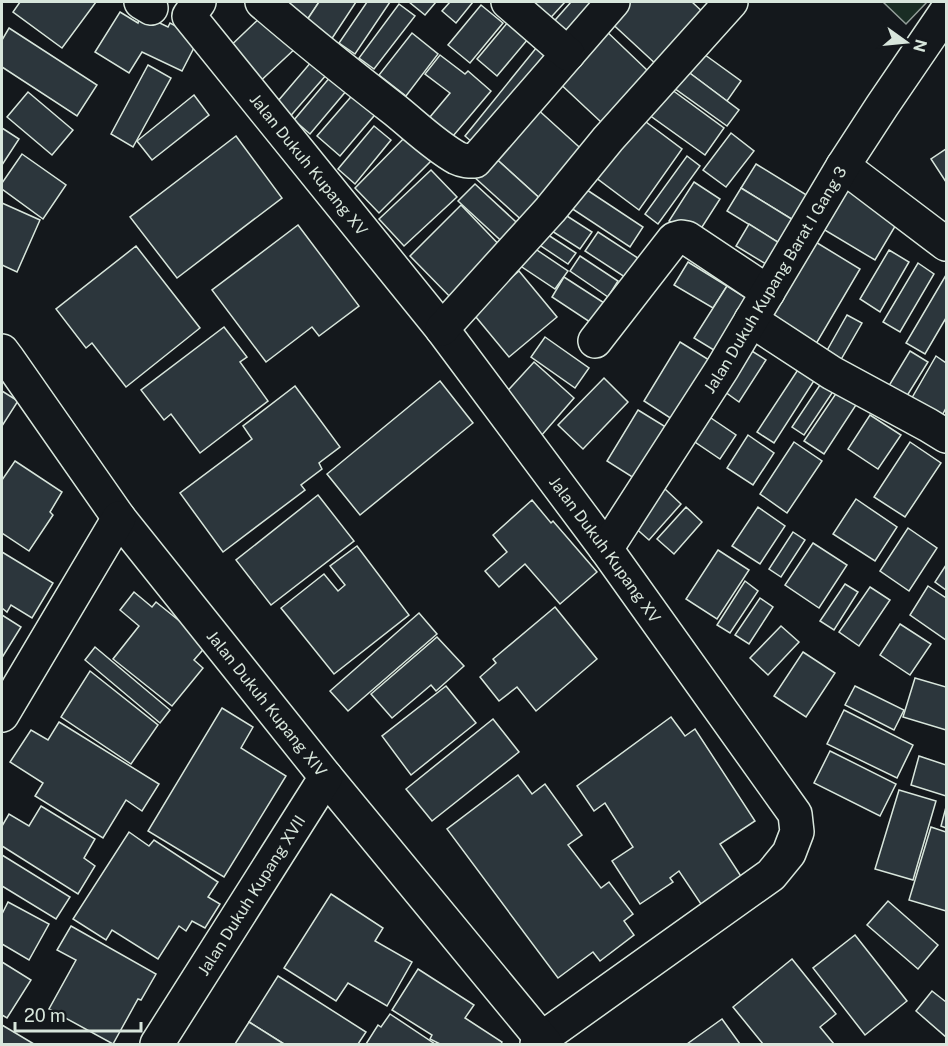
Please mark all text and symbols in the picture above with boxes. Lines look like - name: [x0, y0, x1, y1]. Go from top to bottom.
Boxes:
- north arrow: [876, 12, 936, 72]
- text: N: [909, 37, 931, 54]
- street label: Jalan Dukuh Kupang XV: [246, 90, 372, 240]
- street label: Jalan Dukuh Kupang Barat I Gang 3: [700, 163, 851, 397]
- street label: Jalan Dukuh Kupang XV: [545, 473, 665, 627]
- street label: Jalan Dukuh Kupang XIV: [203, 627, 331, 780]
- street label: Jalan Dukuh Kupang XVII: [194, 812, 309, 979]
- scale bar: [15, 995, 141, 1033]
- text: 20 m: [24, 1005, 66, 1026]

